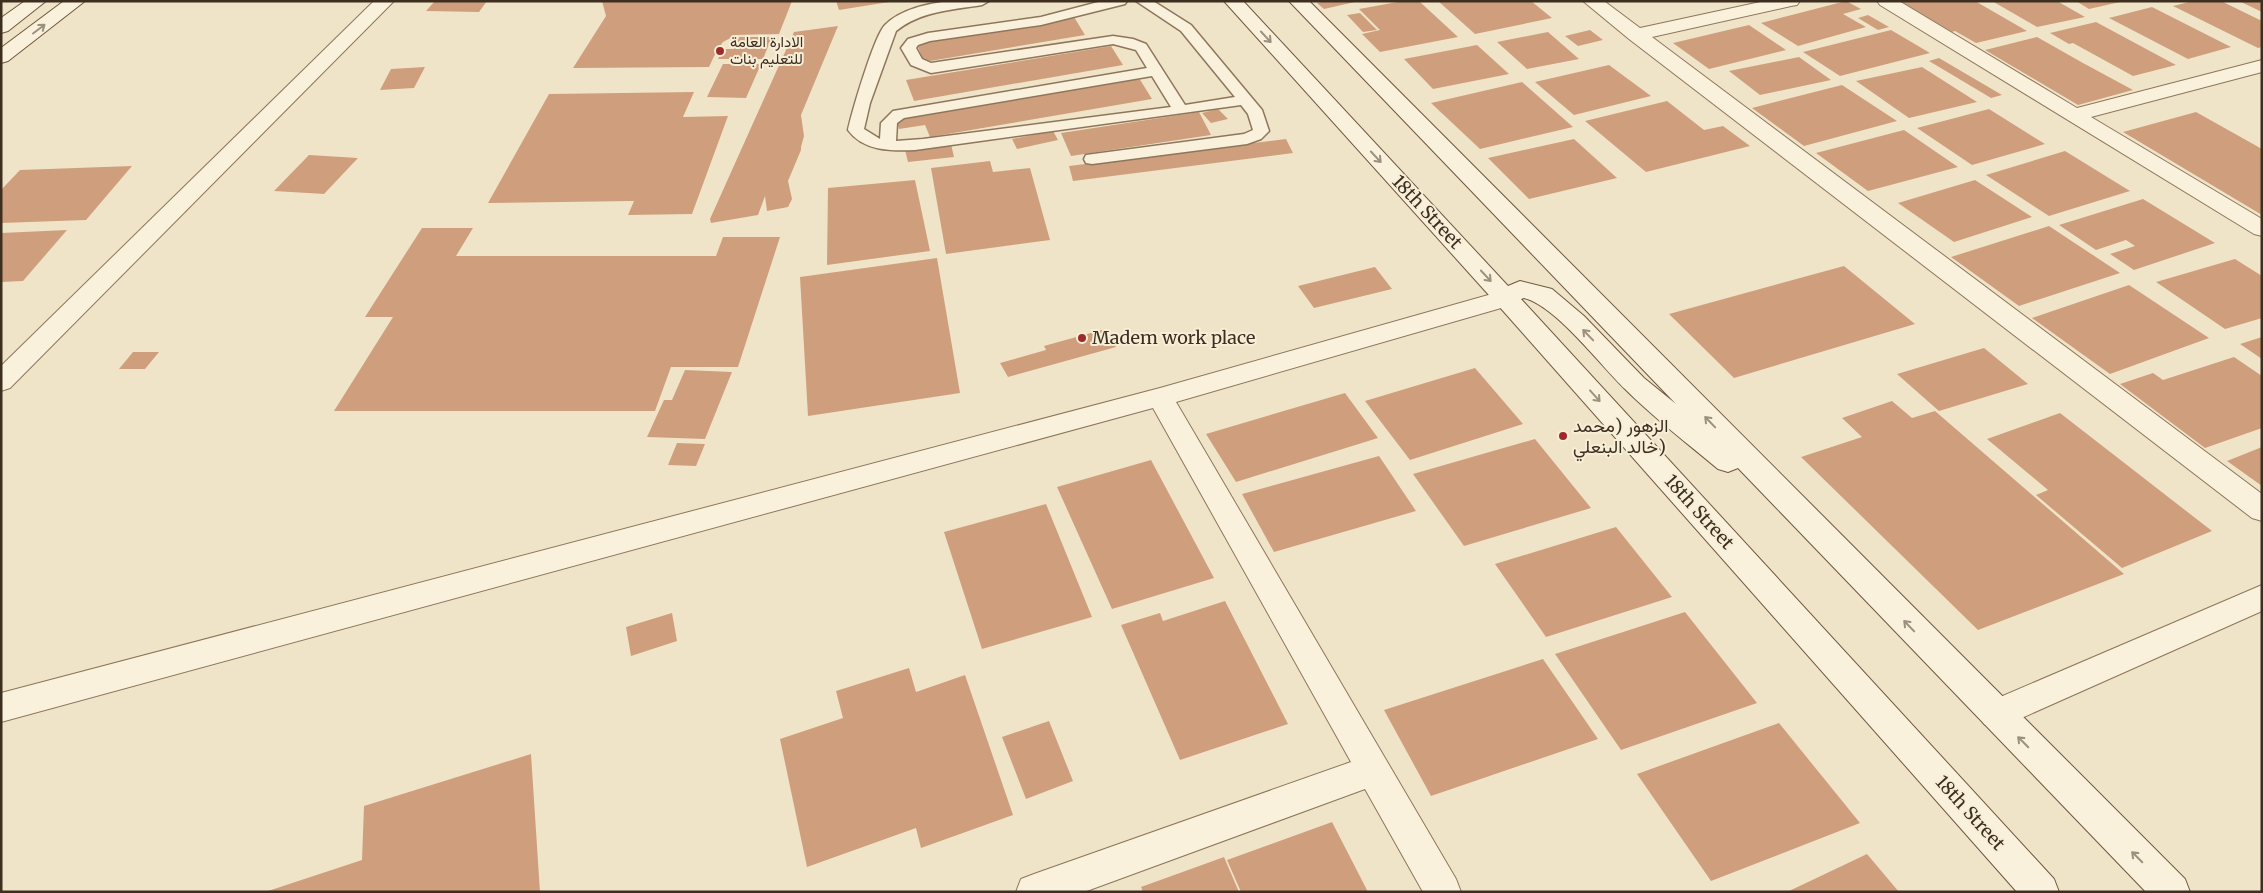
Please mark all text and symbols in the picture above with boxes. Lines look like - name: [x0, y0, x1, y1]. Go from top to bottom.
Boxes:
- one-way arrow: [32, 24, 46, 34]
- one-way arrow: [1260, 31, 1272, 44]
- place label: الادارة العامة للتعليم بنات: [730, 32, 803, 69]
- marker: الادارة العامة للتعليم بنات: [714, 45, 726, 57]
- one-way arrow: [1370, 150, 1382, 163]
- street label: 18th Street: [1387, 170, 1467, 253]
- one-way arrow: [1480, 270, 1492, 282]
- place label: Madem work place: [1092, 326, 1255, 349]
- one-way arrow: [1582, 329, 1594, 341]
- marker: Madem work place: [1076, 332, 1088, 344]
- one-way arrow: [1589, 390, 1601, 403]
- place label: الزهور (محمد خالد البنعلي): [1573, 414, 1668, 462]
- one-way arrow: [1704, 416, 1716, 428]
- marker: الزهور (محمد خالد البنعلي): [1557, 430, 1569, 442]
- street label: 18th Street: [1660, 469, 1739, 554]
- one-way arrow: [1903, 619, 1915, 632]
- one-way arrow: [2017, 735, 2029, 748]
- street label: 18th Street: [1931, 770, 2010, 855]
- one-way arrow: [2131, 851, 2144, 863]

